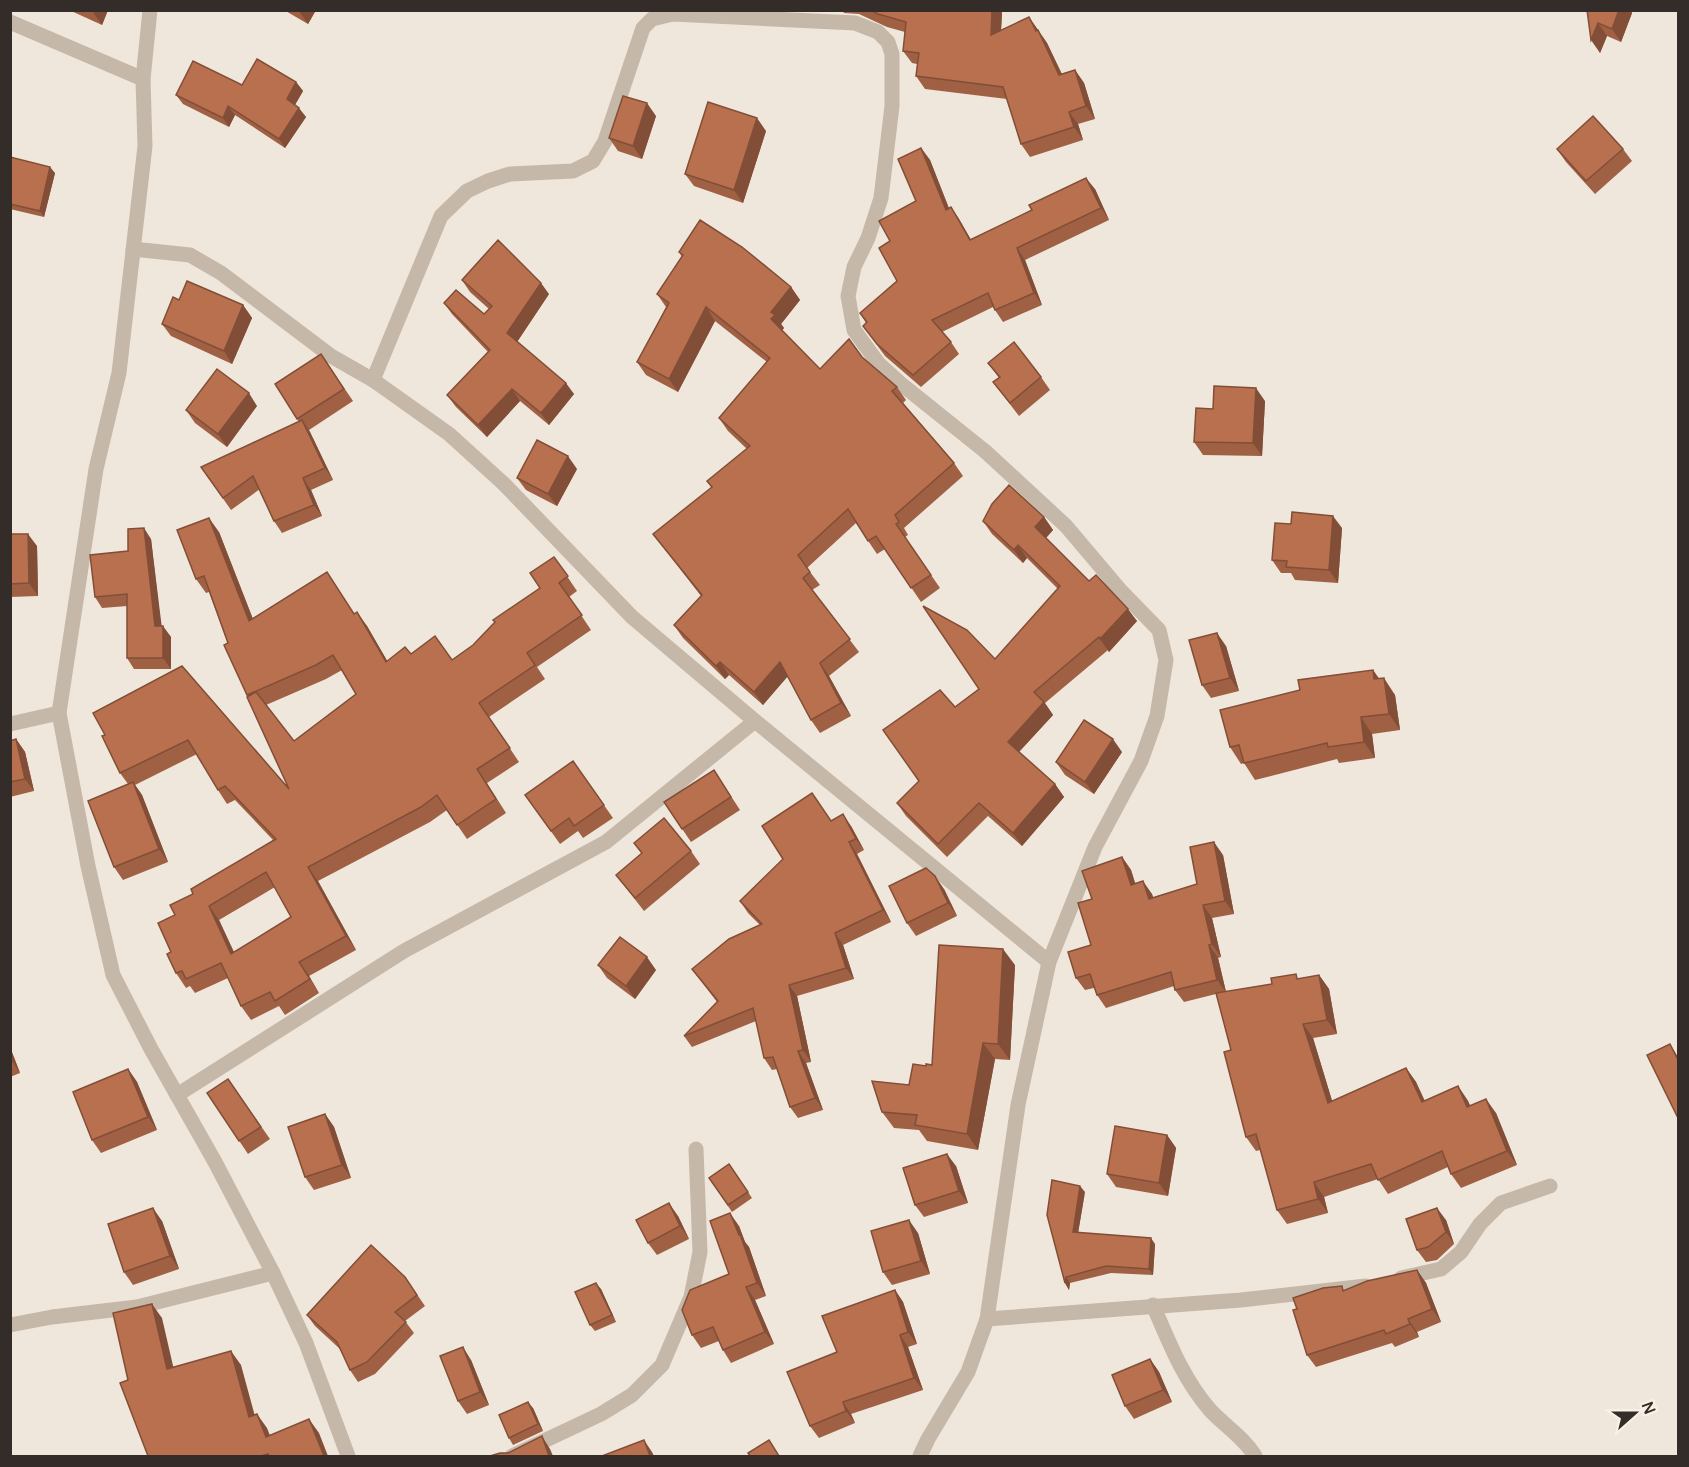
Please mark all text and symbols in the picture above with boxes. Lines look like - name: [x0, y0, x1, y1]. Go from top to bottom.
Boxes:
- north arrow: [1605, 1383, 1665, 1443]
- text: N: [1637, 1398, 1661, 1417]

